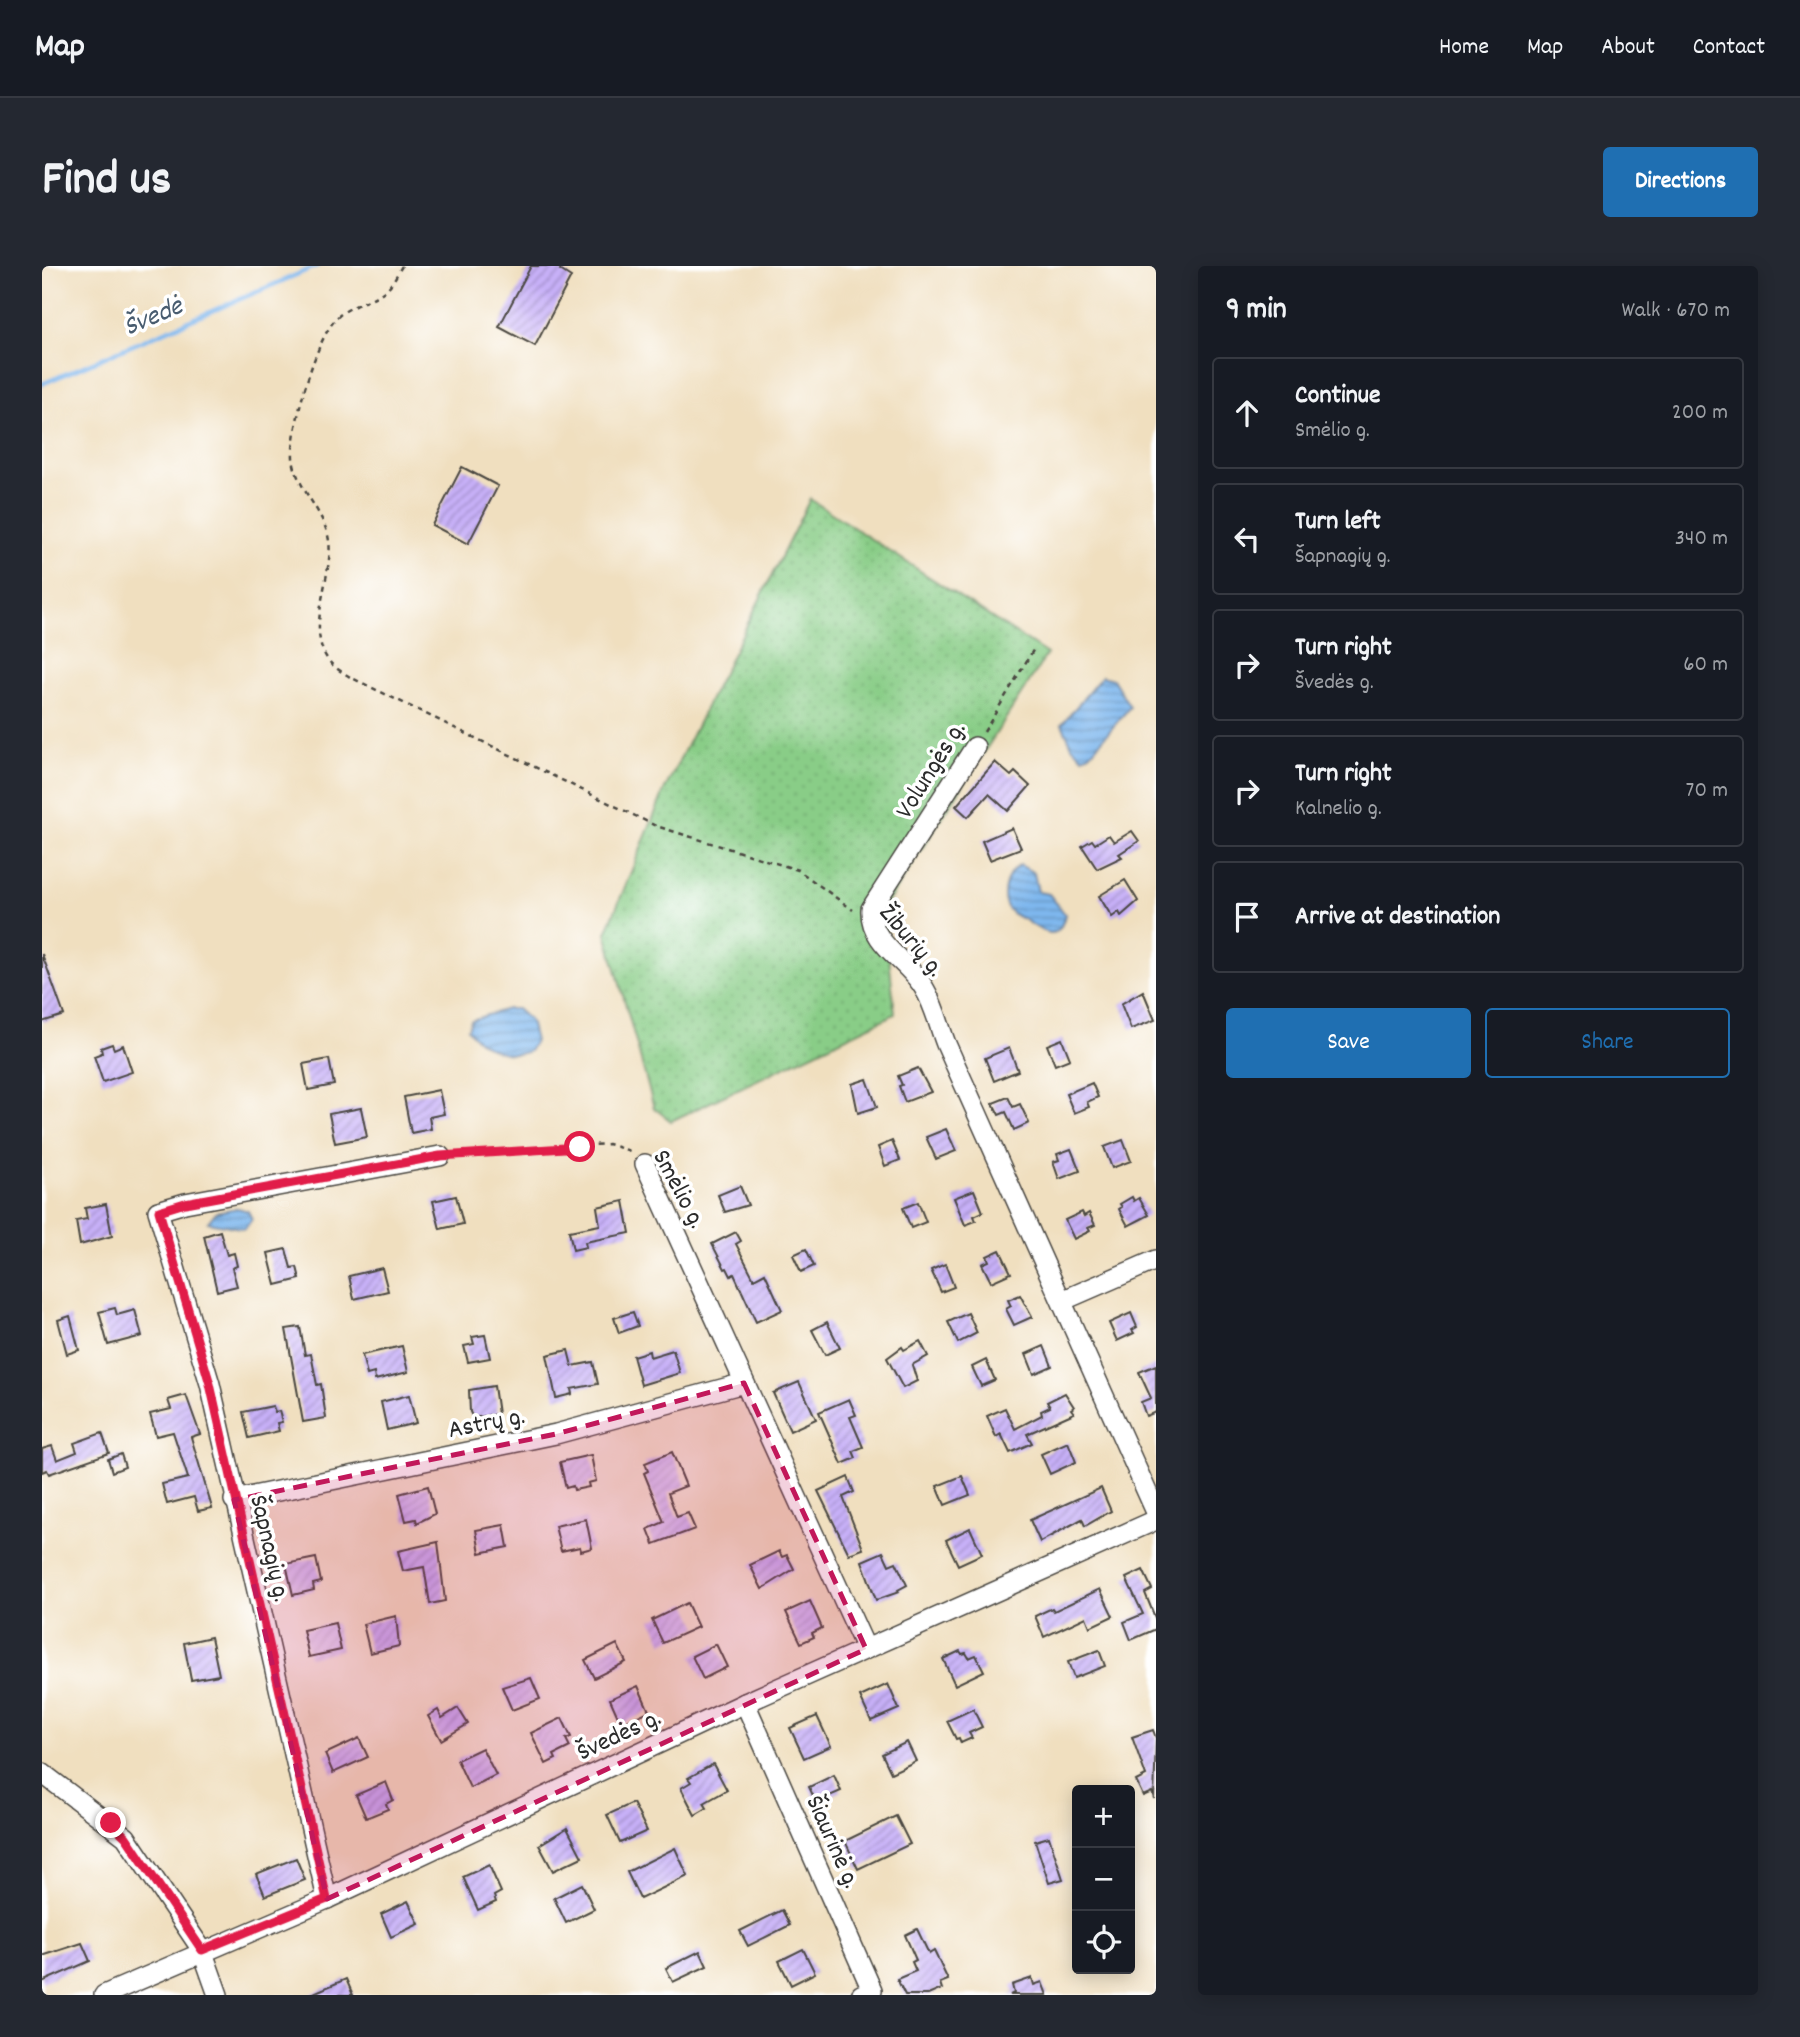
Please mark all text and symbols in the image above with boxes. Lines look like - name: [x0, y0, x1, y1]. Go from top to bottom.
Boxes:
- text: Map: [35, 25, 85, 72]
- text: Home: [1439, 31, 1489, 65]
- text: Map: [1527, 31, 1563, 65]
- text: About: [1601, 31, 1655, 65]
- text: Contact: [1693, 31, 1765, 65]
- text: Find us: [42, 147, 171, 217]
- button: Directions: [1603, 147, 1758, 217]
- water label: Švedė: [118, 288, 191, 349]
- text: 9 min: [1226, 290, 1287, 333]
- text: Walk · 670 m: [1622, 295, 1730, 328]
- text: Continue: [1295, 378, 1380, 415]
- icon: ahead: [1228, 394, 1266, 432]
- text: 200 m: [1672, 397, 1728, 430]
- text: Smėlio g.: [1295, 415, 1370, 448]
- text: Turn left: [1295, 504, 1381, 541]
- icon: left: [1228, 520, 1266, 558]
- text: 340 m: [1675, 523, 1728, 556]
- text: Šapnagių g.: [1295, 541, 1391, 574]
- text: Turn right: [1295, 630, 1392, 667]
- icon: right: [1228, 646, 1266, 684]
- text: 60 m: [1683, 649, 1728, 682]
- text: Švedės g.: [1295, 667, 1374, 700]
- street label: Volungės g.: [887, 715, 976, 827]
- text: Turn right: [1295, 756, 1392, 793]
- icon: right: [1228, 772, 1266, 810]
- text: 70 m: [1686, 775, 1728, 808]
- text: Kalnelio g.: [1295, 793, 1382, 826]
- street label: Žiburių g.: [868, 896, 952, 986]
- icon: arrive: [1228, 898, 1266, 936]
- text: Arrive at destination: [1295, 899, 1500, 936]
- button: Save: [1226, 1008, 1471, 1078]
- button: Share: [1485, 1008, 1730, 1078]
- route start: [564, 1131, 595, 1162]
- street label: Smėlio g.: [642, 1144, 714, 1236]
- street label: Astrų g.: [445, 1399, 528, 1450]
- street label: Šapnagių g.: [238, 1492, 299, 1606]
- street label: Švedės g.: [571, 1701, 668, 1772]
- map controls: [1072, 1785, 1135, 1974]
- button: +: [1072, 1785, 1135, 1848]
- street label: Šiaurinė g.: [795, 1790, 869, 1895]
- route end: [95, 1807, 126, 1838]
- button: −: [1072, 1848, 1135, 1911]
- button: locate: [1072, 1911, 1135, 1974]

